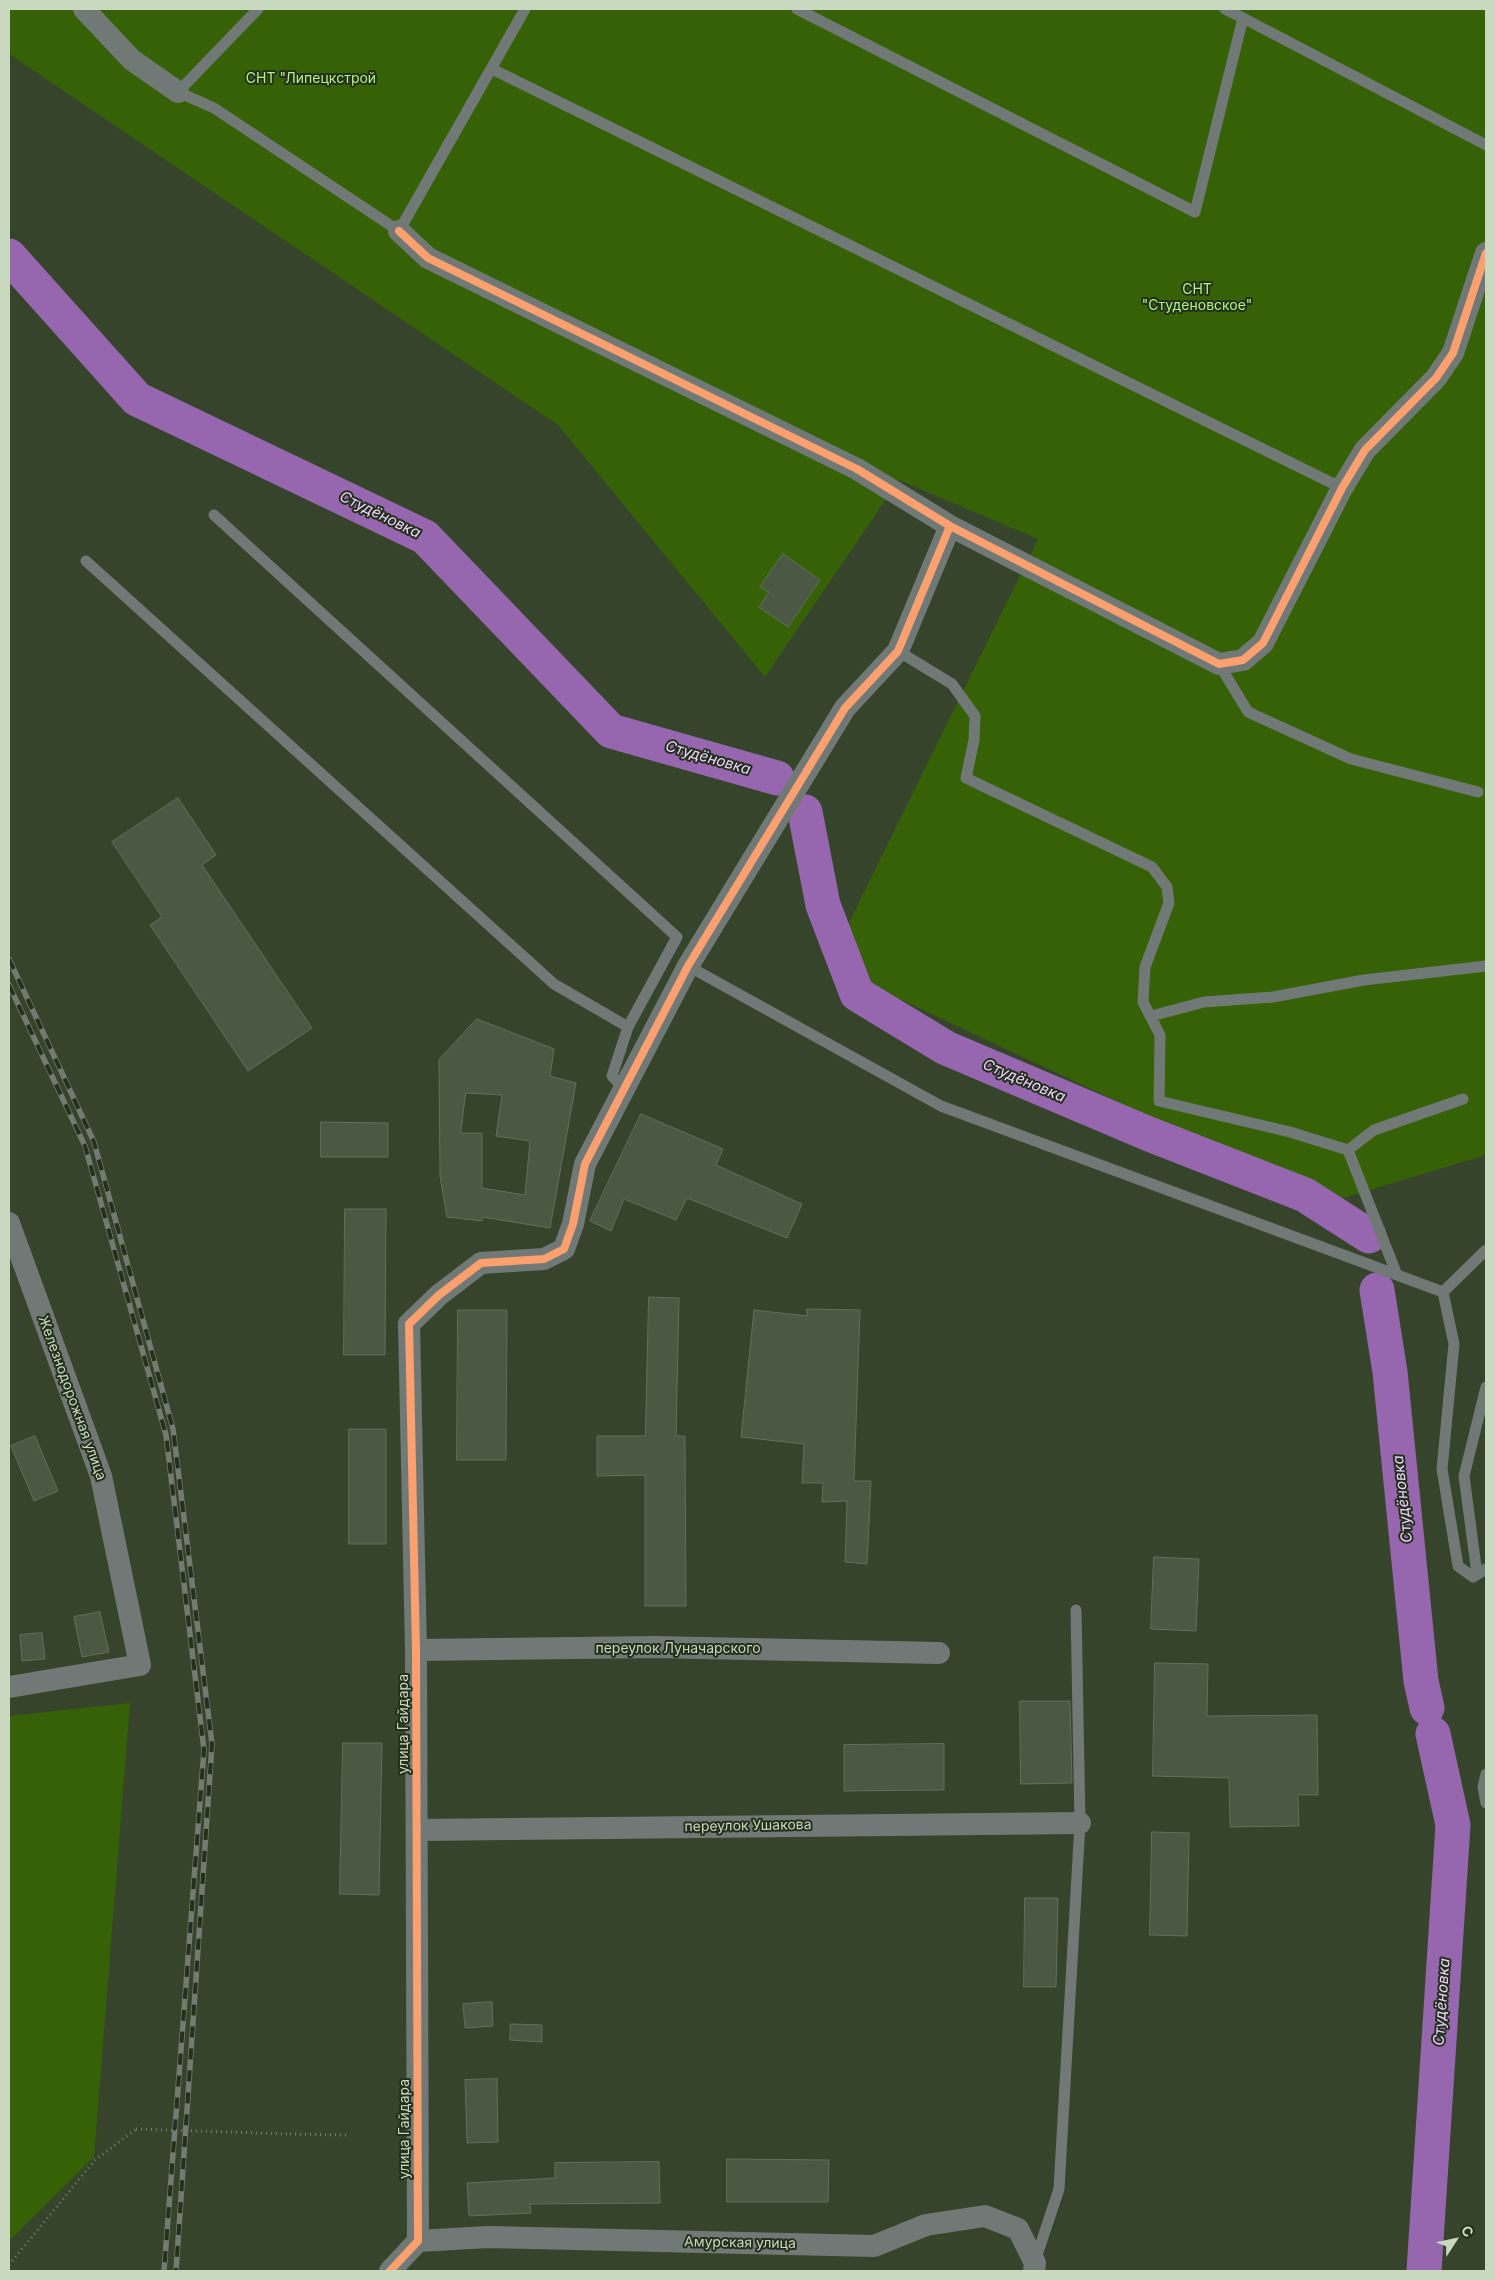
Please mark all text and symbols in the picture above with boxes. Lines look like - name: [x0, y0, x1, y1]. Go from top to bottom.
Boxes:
- park label: СНТ "Липецкстрой: [246, 71, 376, 87]
- park label: СНТ "Студеновское": [1142, 282, 1252, 314]
- water label: Студёновка: [337, 488, 423, 542]
- water label: Студёновка: [663, 737, 753, 779]
- water label: Студёновка: [980, 1056, 1068, 1106]
- street label: Железнодорожная улица: [34, 1313, 110, 1483]
- water label: Студёновка: [1389, 1454, 1417, 1544]
- street label: переулок Луначарского: [595, 1641, 761, 1657]
- street label: улица Гайдара: [396, 1674, 412, 1774]
- street label: переулок Ушакова: [684, 1816, 812, 1836]
- water label: Студёновка: [1430, 1958, 1454, 2046]
- street label: улица Гайдара: [397, 2079, 413, 2179]
- north arrow: [1430, 2215, 1480, 2265]
- text: С: [1458, 2222, 1478, 2240]
- street label: Амурская улица: [684, 2234, 796, 2252]

